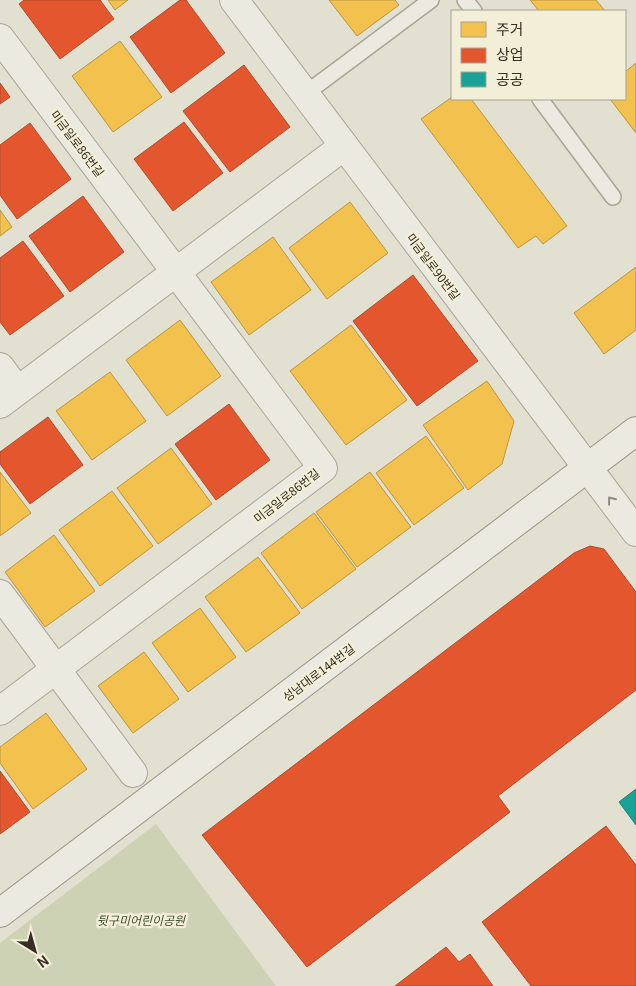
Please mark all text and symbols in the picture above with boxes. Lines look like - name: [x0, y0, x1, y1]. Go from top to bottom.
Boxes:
- legend: [451, 10, 626, 100]
- text: 주거: [496, 18, 524, 39]
- text: 상업: [496, 43, 524, 64]
- text: 공공: [496, 68, 524, 89]
- street label: 미금일로86번길: [47, 106, 109, 180]
- street label: 미금일로90번길: [403, 229, 465, 303]
- street label: 미금일로86번길: [249, 464, 323, 526]
- one-way arrow: [609, 497, 617, 506]
- street label: 성남대로144번길: [278, 639, 358, 705]
- park label: 뒷구미어린이공원: [97, 911, 186, 928]
- north arrow: [10, 926, 60, 976]
- text: N: [33, 951, 54, 973]

